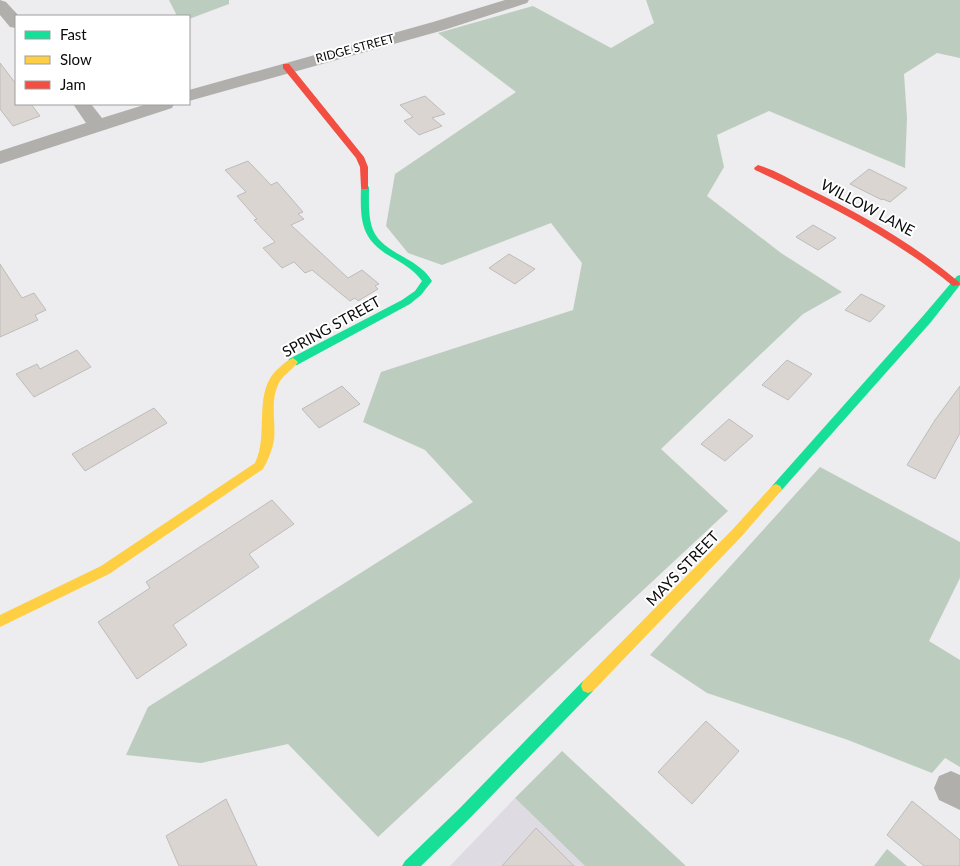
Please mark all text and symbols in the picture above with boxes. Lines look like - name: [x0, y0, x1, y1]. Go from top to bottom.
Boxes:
- legend: [15, 15, 190, 105]
- text: Fast: [60, 25, 87, 43]
- street label: RIDGE STREET: [314, 30, 396, 66]
- text: Slow: [60, 50, 92, 68]
- text: Jam: [60, 75, 86, 93]
- street label: WILLOW LANE: [818, 175, 918, 239]
- street label: SPRING STREET: [279, 292, 383, 360]
- street label: MAYS STREET: [642, 527, 722, 609]

